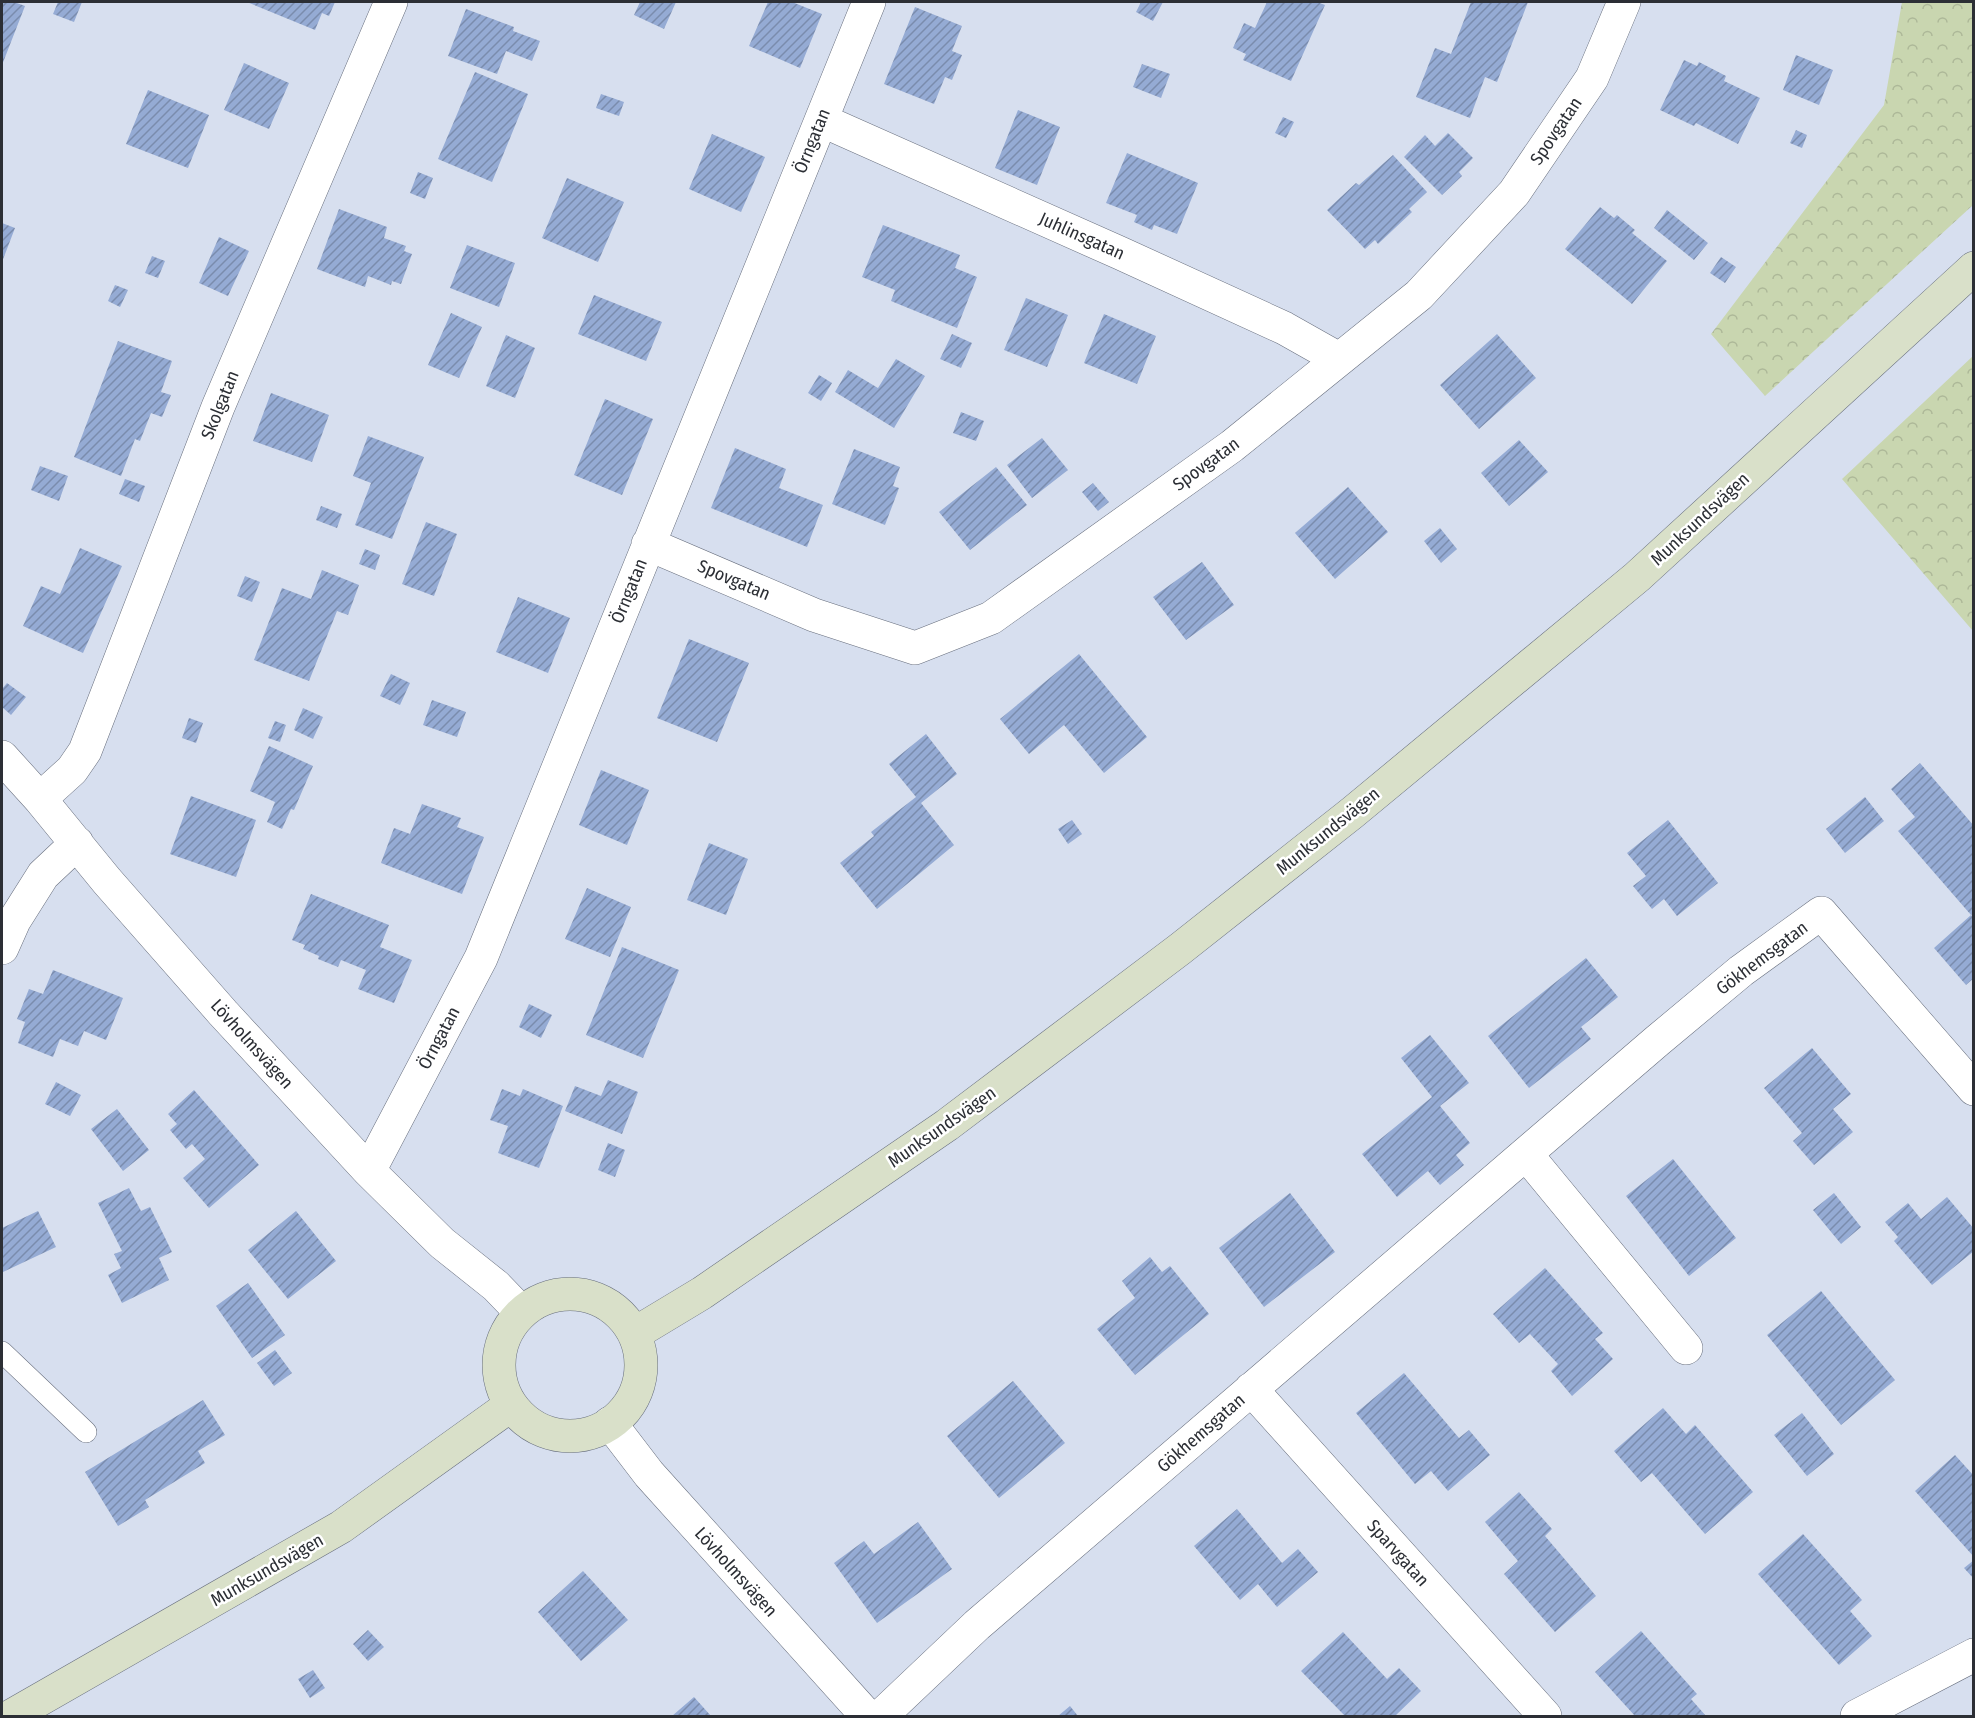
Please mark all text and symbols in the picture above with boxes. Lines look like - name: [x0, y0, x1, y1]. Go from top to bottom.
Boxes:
- street label: Spovgatan: [1525, 93, 1587, 169]
- street label: Örngatan: [789, 105, 835, 177]
- street label: Juhlinsgatan: [1036, 207, 1128, 265]
- street label: Skolgatan: [196, 367, 244, 443]
- street label: Spovgatan: [1168, 433, 1244, 495]
- street label: Munksundsvägen: [1646, 468, 1754, 570]
- street label: Örngatan: [606, 555, 652, 627]
- street label: Spovgatan: [694, 555, 774, 605]
- street label: Munksundsvägen: [1272, 783, 1384, 879]
- street label: Gökhemsgatan: [1712, 916, 1812, 1000]
- street label: Lövholmsvägen: [206, 995, 298, 1093]
- street label: Örngatan: [413, 1003, 465, 1073]
- street label: Munksundsvägen: [884, 1082, 1000, 1172]
- street label: Gökhemsgatan: [1153, 1389, 1249, 1477]
- street label: Sparvgatan: [1362, 1515, 1434, 1591]
- street label: Lövholmsvägen: [690, 1523, 782, 1621]
- street label: Munksundsvägen: [207, 1529, 327, 1611]

